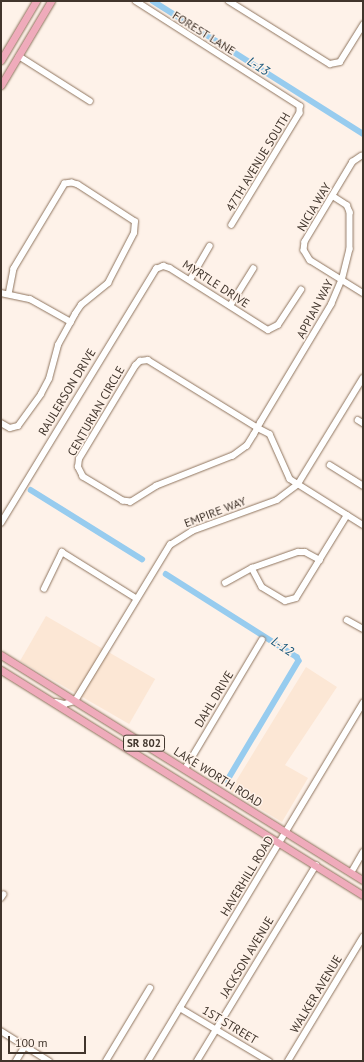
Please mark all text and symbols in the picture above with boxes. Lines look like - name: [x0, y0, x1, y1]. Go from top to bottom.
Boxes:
- street label: FOREST LANE: [170, 8, 238, 58]
- water label: L-13: [244, 54, 272, 80]
- street label: 47TH AVENUE SOUTH: [223, 110, 293, 214]
- street label: NICIA WAY: [294, 180, 334, 234]
- street label: MYRTLE DRIVE: [180, 257, 252, 311]
- street label: APPIAN WAY: [293, 277, 337, 341]
- street label: RAULERSON DRIVE: [35, 346, 99, 438]
- street label: CENTURIAN CIRCLE: [64, 364, 128, 458]
- street label: EMPIRE WAY: [182, 494, 248, 530]
- water label: L-12: [268, 634, 296, 660]
- street label: DAHL DRIVE: [191, 668, 237, 730]
- road number: SR 802: [123, 734, 165, 752]
- street label: LAKE WORTH ROAD: [171, 744, 265, 810]
- street label: HAVERHILL ROAD: [217, 833, 277, 919]
- street label: JACKSON AVENUE: [217, 914, 277, 1000]
- street label: WALKER AVENUE: [287, 952, 345, 1036]
- street label: 1ST STREET: [200, 1003, 260, 1047]
- scale bar: [10, 1028, 88, 1054]
- text: 100 m: [15, 1035, 48, 1050]

